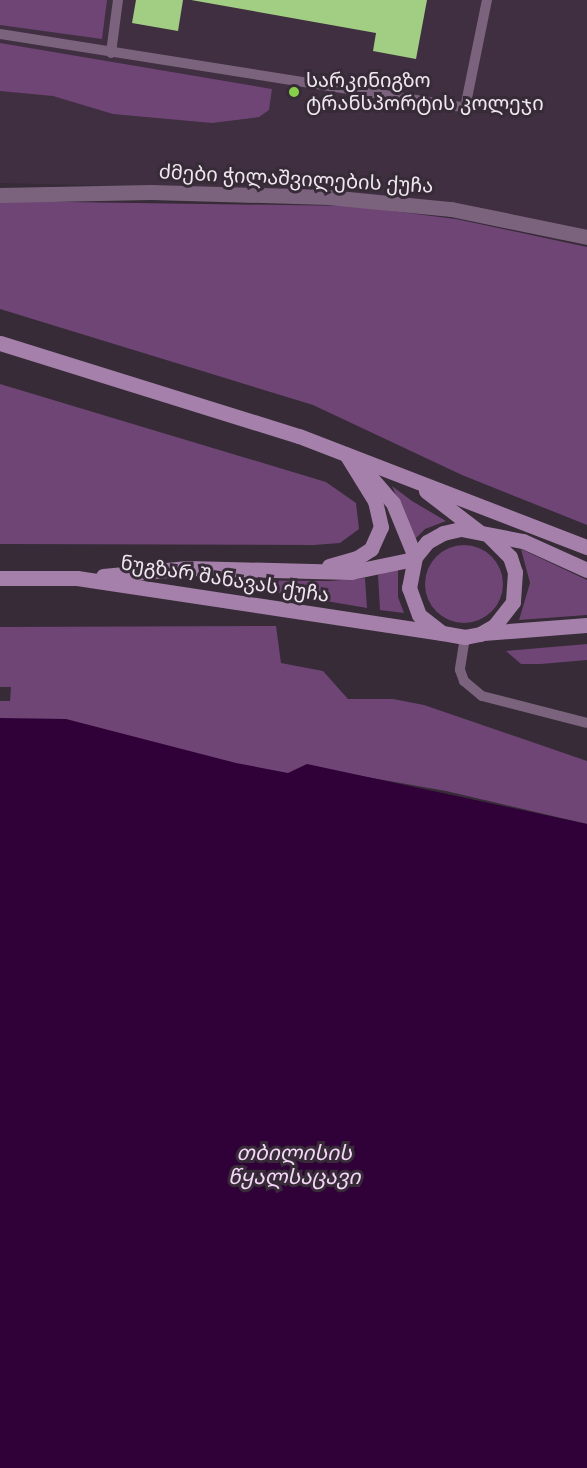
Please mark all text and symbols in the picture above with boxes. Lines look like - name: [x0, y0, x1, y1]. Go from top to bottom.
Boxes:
- place label: სარკინიგზო ტრანსპორტის კოლეჯი: [306, 68, 544, 115]
- marker: სარკინიგზო ტრანსპორტის კოლეჯი: [287, 85, 301, 99]
- street label: ძმები ჭილაშვილების ქუჩა: [158, 160, 434, 198]
- street label: ნუგზარ შანავას ქუჩა: [119, 551, 331, 607]
- water label: თბილისის წყალსაცავი: [228, 1140, 360, 1190]

